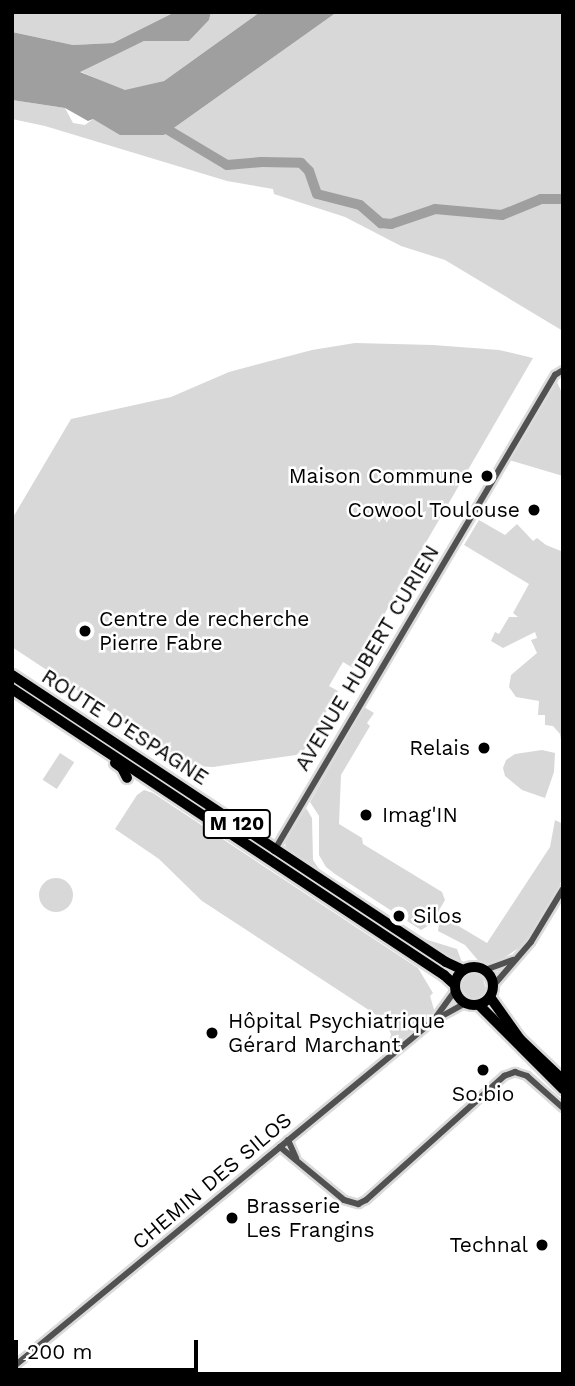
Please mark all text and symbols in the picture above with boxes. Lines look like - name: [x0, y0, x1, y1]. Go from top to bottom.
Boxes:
- place label: Maison Commune: [289, 463, 473, 489]
- marker: Maison Commune: [479, 468, 495, 484]
- place label: Cowool Toulouse: [346, 497, 520, 523]
- marker: Cowool Toulouse: [526, 502, 542, 518]
- street label: AVENUE HUBERT CURIEN: [289, 540, 445, 776]
- place label: Centre de recherche Pierre Fabre: [99, 606, 309, 656]
- marker: Centre de recherche Pierre Fabre: [77, 623, 93, 639]
- street label: ROUTE D'ESPAGNE: [37, 664, 213, 790]
- place label: Relais: [409, 735, 470, 761]
- marker: Relais: [476, 740, 492, 756]
- place label: Imag'IN: [382, 802, 458, 828]
- marker: Imag'IN: [356, 805, 376, 825]
- road number: M 120: [202, 808, 272, 839]
- place label: Silos: [413, 903, 462, 929]
- marker: Silos: [391, 908, 407, 924]
- place label: Hôpital Psychiatrique Gérard Marchant: [228, 1008, 446, 1058]
- marker: Hôpital Psychiatrique Gérard Marchant: [202, 1023, 222, 1043]
- marker: So.bio: [475, 1062, 491, 1078]
- place label: So.bio: [452, 1081, 514, 1107]
- street label: CHEMIN DES SILOS: [127, 1107, 297, 1255]
- place label: Brasserie Les Frangins: [246, 1193, 375, 1243]
- marker: Brasserie Les Frangins: [224, 1210, 240, 1226]
- place label: Technal: [449, 1232, 528, 1258]
- marker: Technal: [534, 1237, 550, 1253]
- scale bar: [18, 1326, 201, 1370]
- text: 200 m: [27, 1339, 93, 1364]

